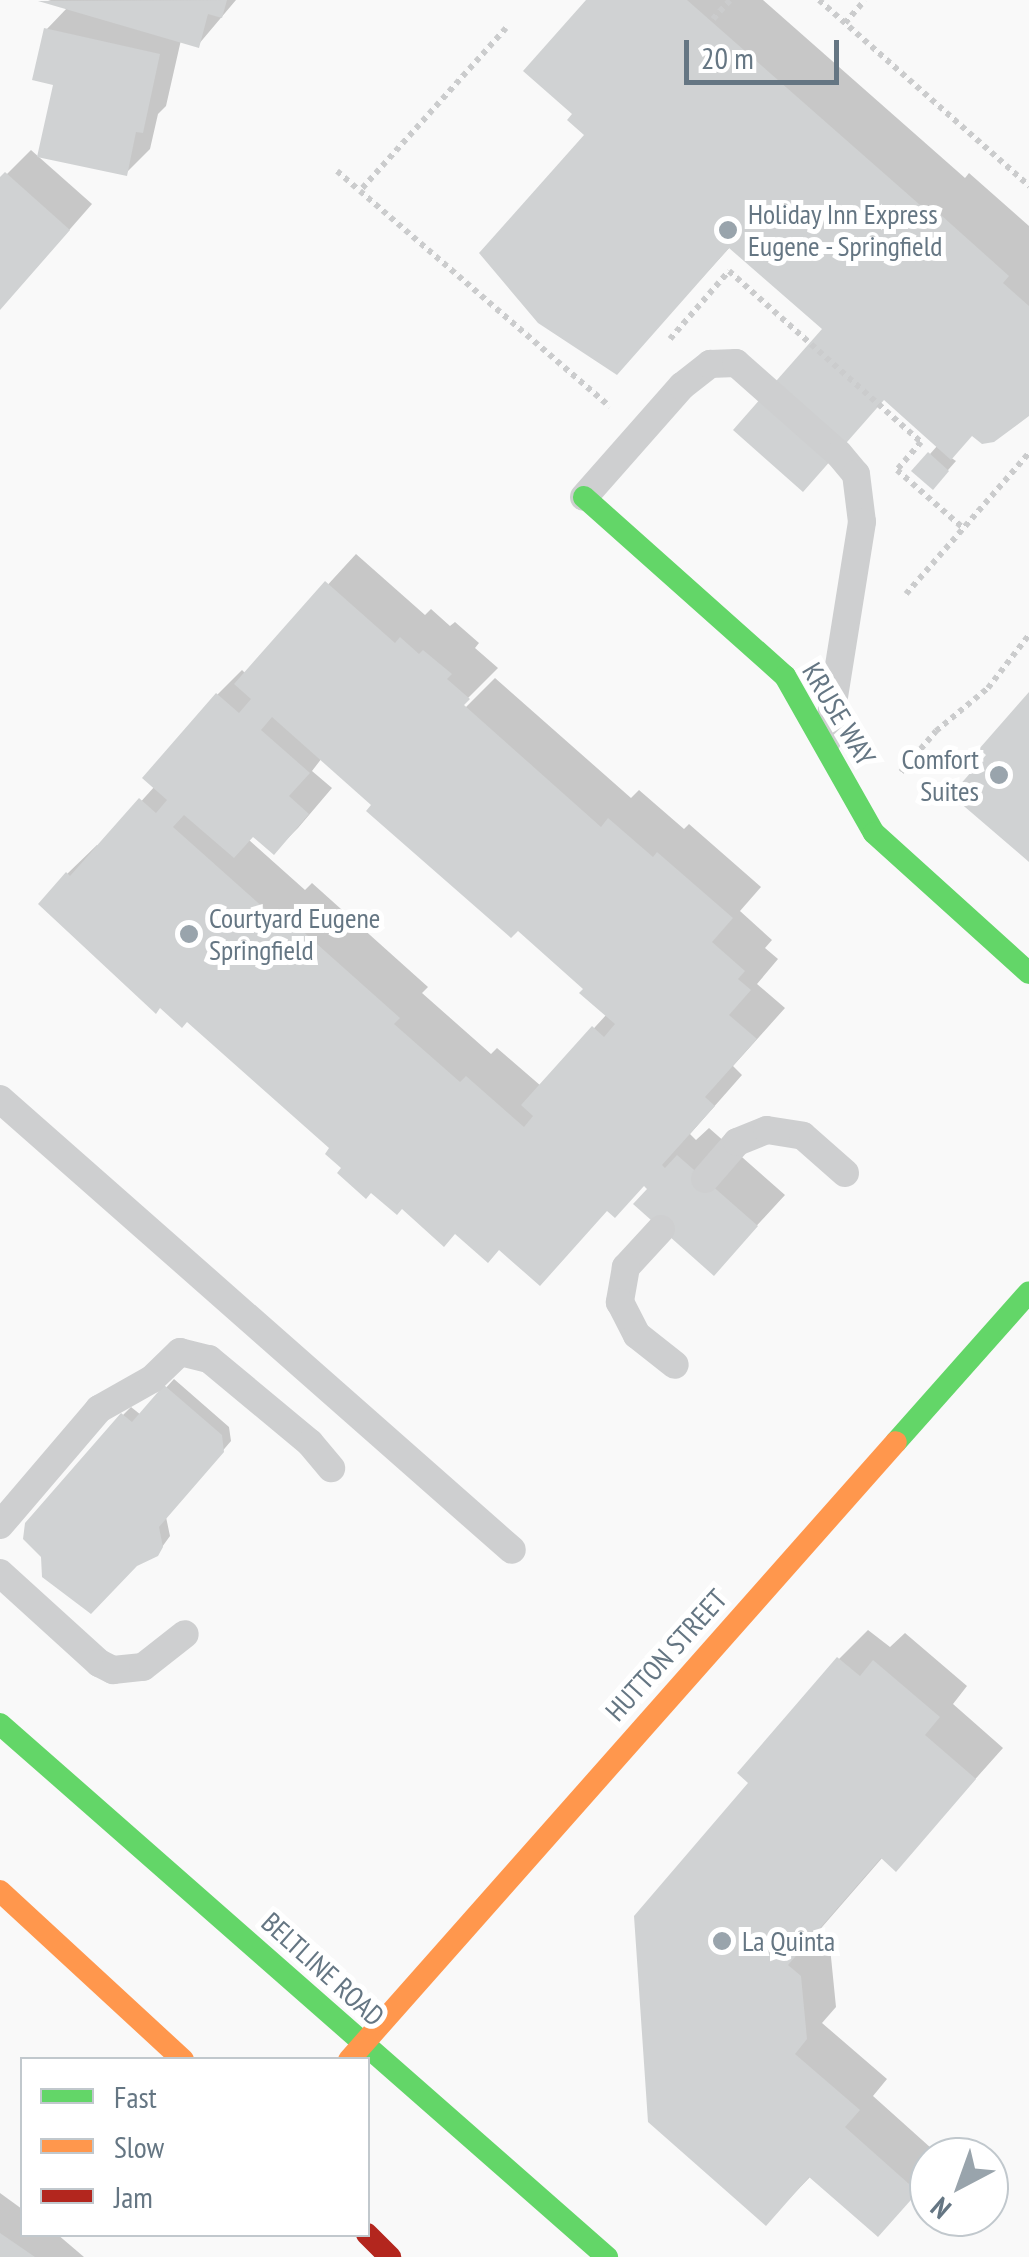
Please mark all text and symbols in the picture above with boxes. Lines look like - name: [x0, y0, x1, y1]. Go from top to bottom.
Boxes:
- scale bar: [689, 20, 844, 82]
- text: 20 m: [701, 38, 754, 77]
- place label: Holiday Inn Express Eugene - Springfield: [748, 197, 944, 263]
- marker: Holiday Inn Express Eugene - Springfield: [717, 219, 739, 241]
- street label: KRUSE WAY: [795, 656, 883, 772]
- place label: Comfort Suites: [902, 742, 979, 808]
- marker: Comfort Suites: [988, 764, 1010, 786]
- place label: Courtyard Eugene Springfield: [209, 901, 380, 967]
- marker: Courtyard Eugene Springfield: [178, 923, 200, 945]
- street label: HUTTON STREET: [598, 1582, 734, 1728]
- street label: BELTLINE ROAD: [255, 1905, 391, 2033]
- place label: La Quinta: [742, 1924, 835, 1958]
- marker: La Quinta: [711, 1930, 733, 1952]
- legend: [20, 2057, 370, 2237]
- text: Fast: [114, 2077, 157, 2116]
- text: Slow: [114, 2127, 164, 2166]
- north arrow: [909, 2137, 1009, 2237]
- text: Jam: [114, 2177, 153, 2216]
- text: N: [922, 2190, 958, 2227]

